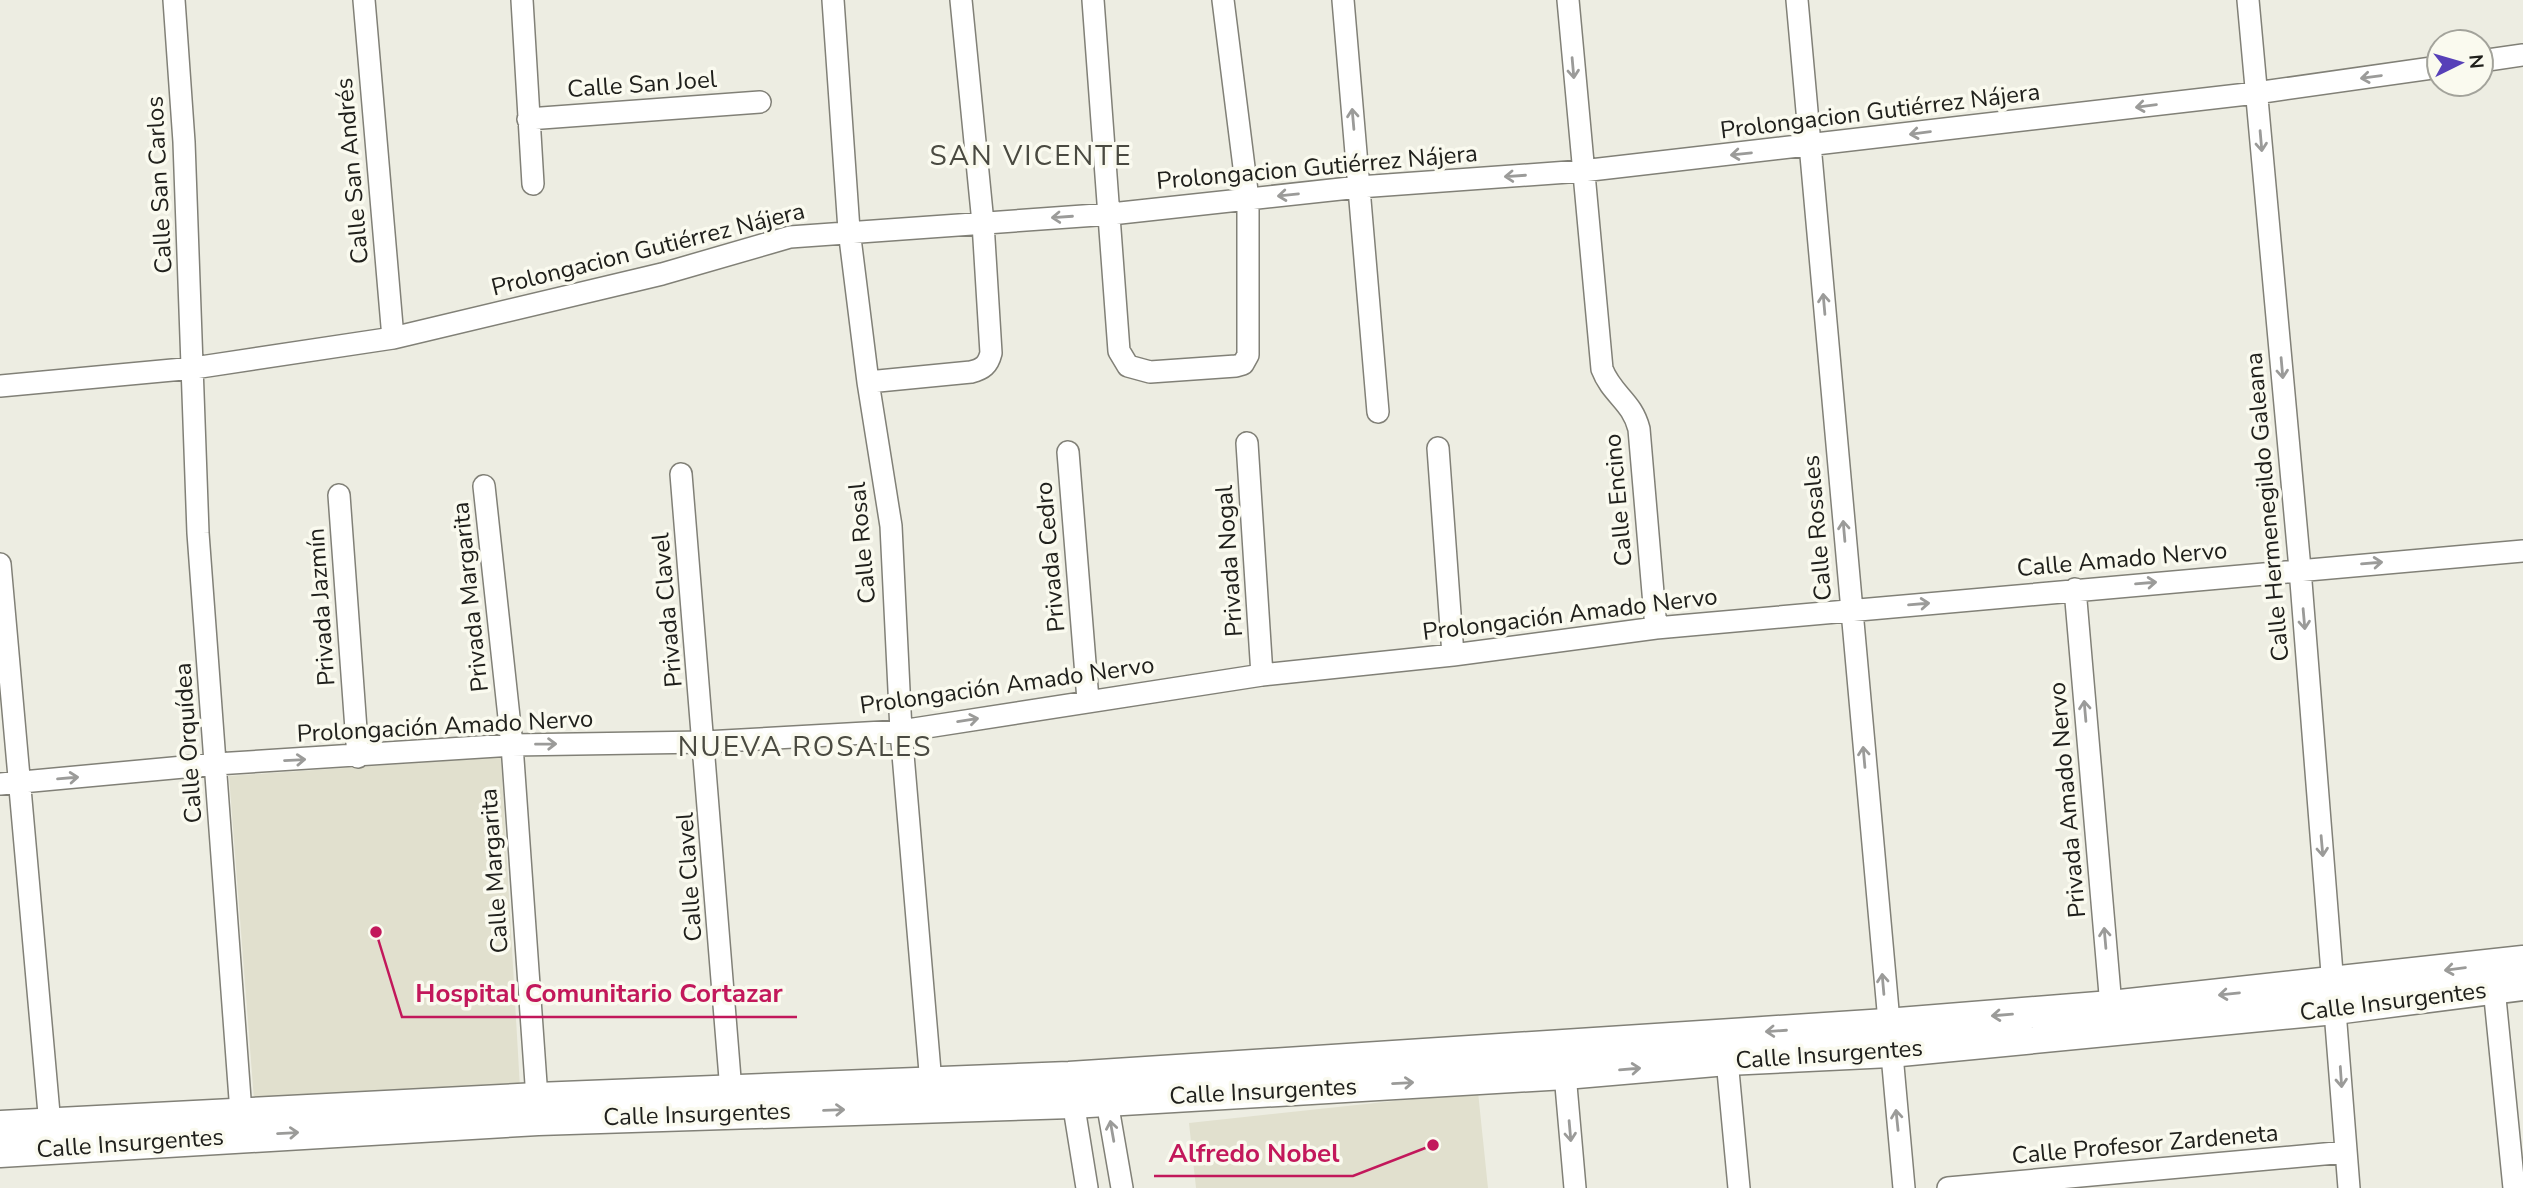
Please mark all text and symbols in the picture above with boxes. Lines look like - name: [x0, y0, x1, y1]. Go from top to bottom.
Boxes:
- north arrow: [2425, 28, 2495, 98]
- text: N: [2462, 53, 2490, 70]
- one-way arrow: [1567, 56, 1580, 79]
- street label: Calle San Joel: [566, 63, 718, 105]
- one-way arrow: [2361, 70, 2383, 83]
- street label: Prolongacion Gutiérrez Nájera: [1718, 75, 2042, 147]
- street label: Calle San Andrés: [328, 77, 376, 265]
- street label: Calle San Carlos: [138, 95, 180, 275]
- one-way arrow: [2135, 100, 2158, 113]
- one-way arrow: [1346, 108, 1359, 130]
- one-way arrow: [1909, 127, 1932, 140]
- one-way arrow: [2255, 129, 2268, 152]
- district label: SAN VICENTE: [929, 137, 1133, 175]
- street label: Prolongacion Gutiérrez Nájera: [1155, 137, 1479, 197]
- one-way arrow: [1731, 147, 1753, 160]
- one-way arrow: [1504, 170, 1527, 183]
- one-way arrow: [1277, 188, 1300, 201]
- street label: Prolongacion Gutiérrez Nájera: [488, 195, 808, 303]
- one-way arrow: [1051, 211, 1074, 224]
- one-way arrow: [1817, 293, 1830, 316]
- street label: Calle Hermenegildo Galeana: [2238, 351, 2296, 663]
- one-way arrow: [2275, 356, 2288, 379]
- street label: Calle Encino: [1596, 432, 1640, 568]
- street label: Calle Rosales: [1795, 454, 1839, 602]
- street label: Calle Rosal: [841, 481, 883, 605]
- street label: Privada Cedro: [1027, 481, 1073, 633]
- street label: Privada Nogal: [1208, 484, 1250, 638]
- street label: Privada Margarita: [444, 501, 496, 693]
- one-way arrow: [1837, 520, 1850, 543]
- street label: Privada Jazmín: [300, 527, 342, 687]
- street label: Privada Clavel: [644, 532, 690, 688]
- street label: Calle Amado Nervo: [2015, 534, 2229, 584]
- one-way arrow: [2361, 556, 2383, 569]
- one-way arrow: [2134, 576, 2157, 589]
- street label: Prolongación Amado Nervo: [1421, 580, 1719, 648]
- one-way arrow: [1907, 597, 1930, 610]
- one-way arrow: [2298, 607, 2311, 630]
- street label: Prolongación Amado Nervo: [858, 648, 1156, 722]
- street label: Calle Orquídea: [166, 662, 210, 824]
- street label: Privada Amado Nervo: [2041, 681, 2093, 919]
- one-way arrow: [2078, 700, 2091, 723]
- street label: Prolongación Amado Nervo: [296, 702, 594, 750]
- one-way arrow: [957, 713, 979, 726]
- district label: NUEVA ROSALES: [678, 728, 932, 766]
- one-way arrow: [534, 738, 557, 751]
- one-way arrow: [1857, 747, 1870, 769]
- one-way arrow: [283, 754, 306, 767]
- one-way arrow: [56, 772, 79, 785]
- street label: Calle Margarita: [472, 787, 516, 955]
- street label: Calle Clavel: [669, 811, 709, 943]
- one-way arrow: [2316, 834, 2329, 856]
- one-way arrow: [2098, 927, 2111, 949]
- one-way arrow: [2444, 963, 2467, 976]
- callout: Hospital Comunitario Cortazar: [402, 970, 797, 1017]
- one-way arrow: [1876, 973, 1889, 996]
- street label: Calle Insurgentes: [2298, 974, 2488, 1028]
- text: Hospital Comunitario Cortazar: [415, 976, 784, 1011]
- one-way arrow: [2218, 987, 2241, 1000]
- one-way arrow: [1992, 1009, 2014, 1022]
- one-way arrow: [1765, 1025, 1787, 1038]
- street label: Calle Insurgentes: [1734, 1031, 1924, 1077]
- one-way arrow: [1619, 1062, 1641, 1075]
- one-way arrow: [2335, 1065, 2348, 1088]
- street label: Calle Insurgentes: [1168, 1070, 1358, 1112]
- one-way arrow: [1392, 1076, 1415, 1089]
- street label: Calle Insurgentes: [603, 1095, 791, 1133]
- one-way arrow: [822, 1103, 845, 1117]
- one-way arrow: [1890, 1109, 1903, 1132]
- street label: Calle Profesor Zardeneta: [2010, 1116, 2280, 1172]
- one-way arrow: [1564, 1119, 1577, 1142]
- street label: Calle Insurgentes: [35, 1120, 225, 1166]
- one-way arrow: [1105, 1120, 1118, 1143]
- one-way arrow: [276, 1127, 299, 1140]
- callout: Alfredo Nobel: [1154, 1129, 1353, 1176]
- text: Alfredo Nobel: [1169, 1136, 1340, 1171]

